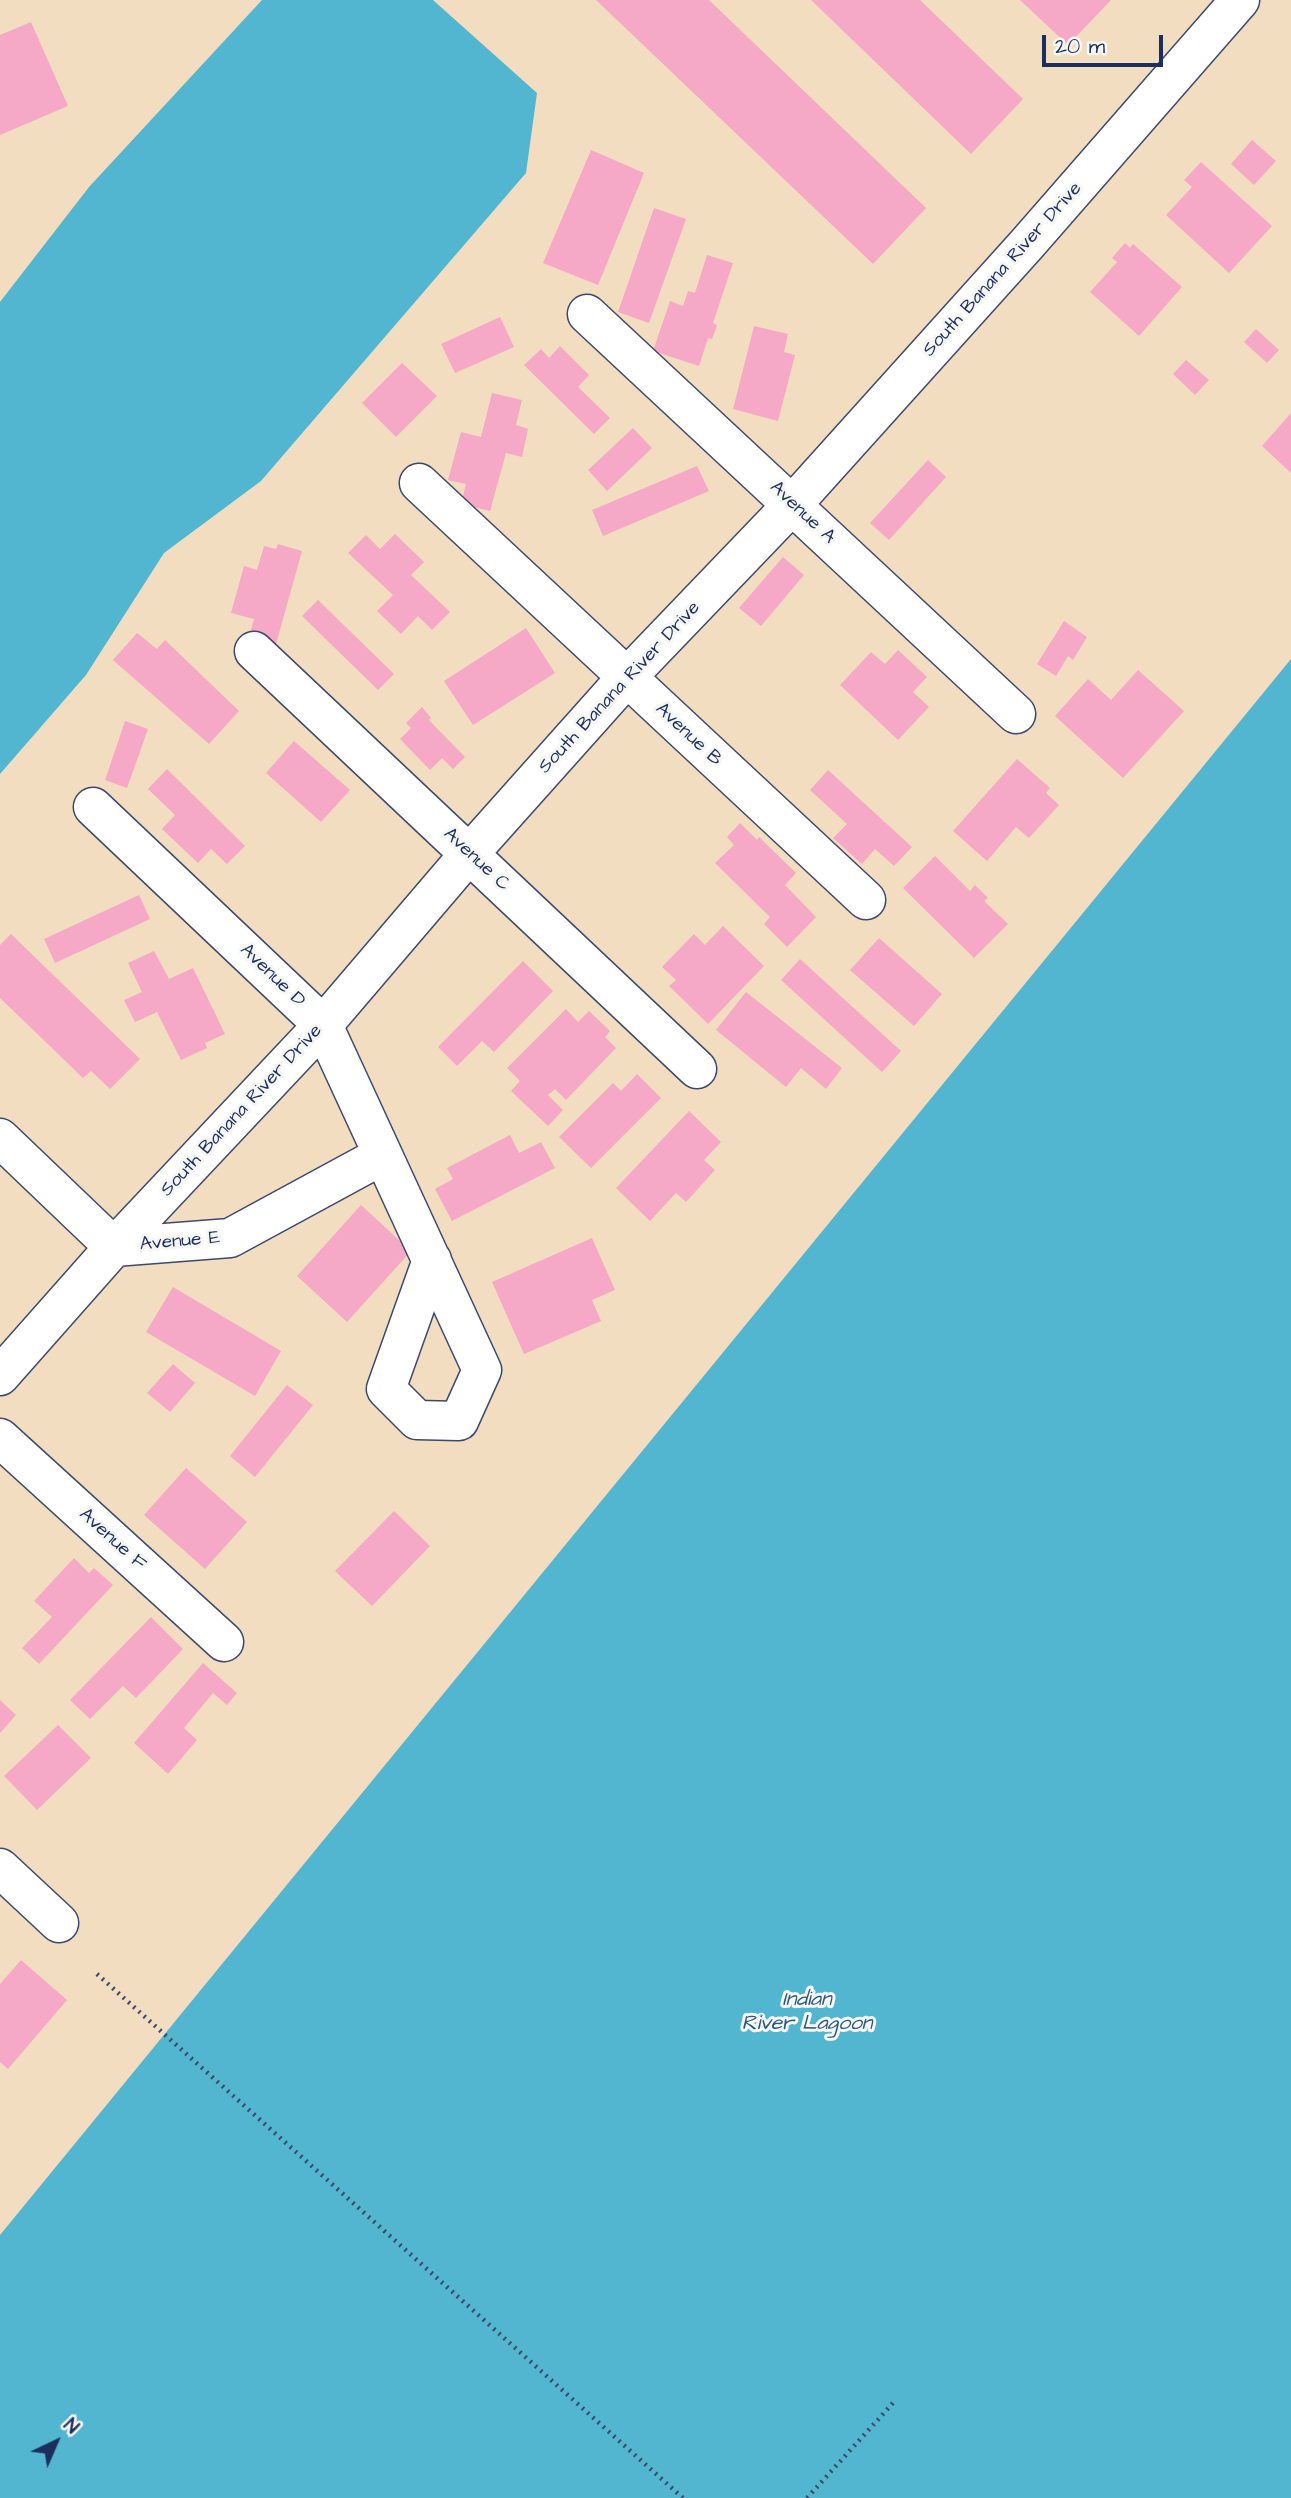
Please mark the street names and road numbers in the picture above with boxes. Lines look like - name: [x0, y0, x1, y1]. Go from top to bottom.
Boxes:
- street label: South Banana River Drive: [919, 178, 1087, 362]
- street label: Avenue A: [764, 477, 840, 549]
- street label: South Banana River Drive: [534, 597, 706, 779]
- street label: Avenue B: [650, 698, 726, 772]
- street label: Avenue C: [438, 823, 514, 897]
- street label: Avenue D: [235, 939, 309, 1013]
- street label: South Banana River Drive: [156, 1020, 328, 1202]
- street label: Avenue E: [139, 1227, 221, 1257]
- street label: Avenue F: [74, 1504, 150, 1576]

